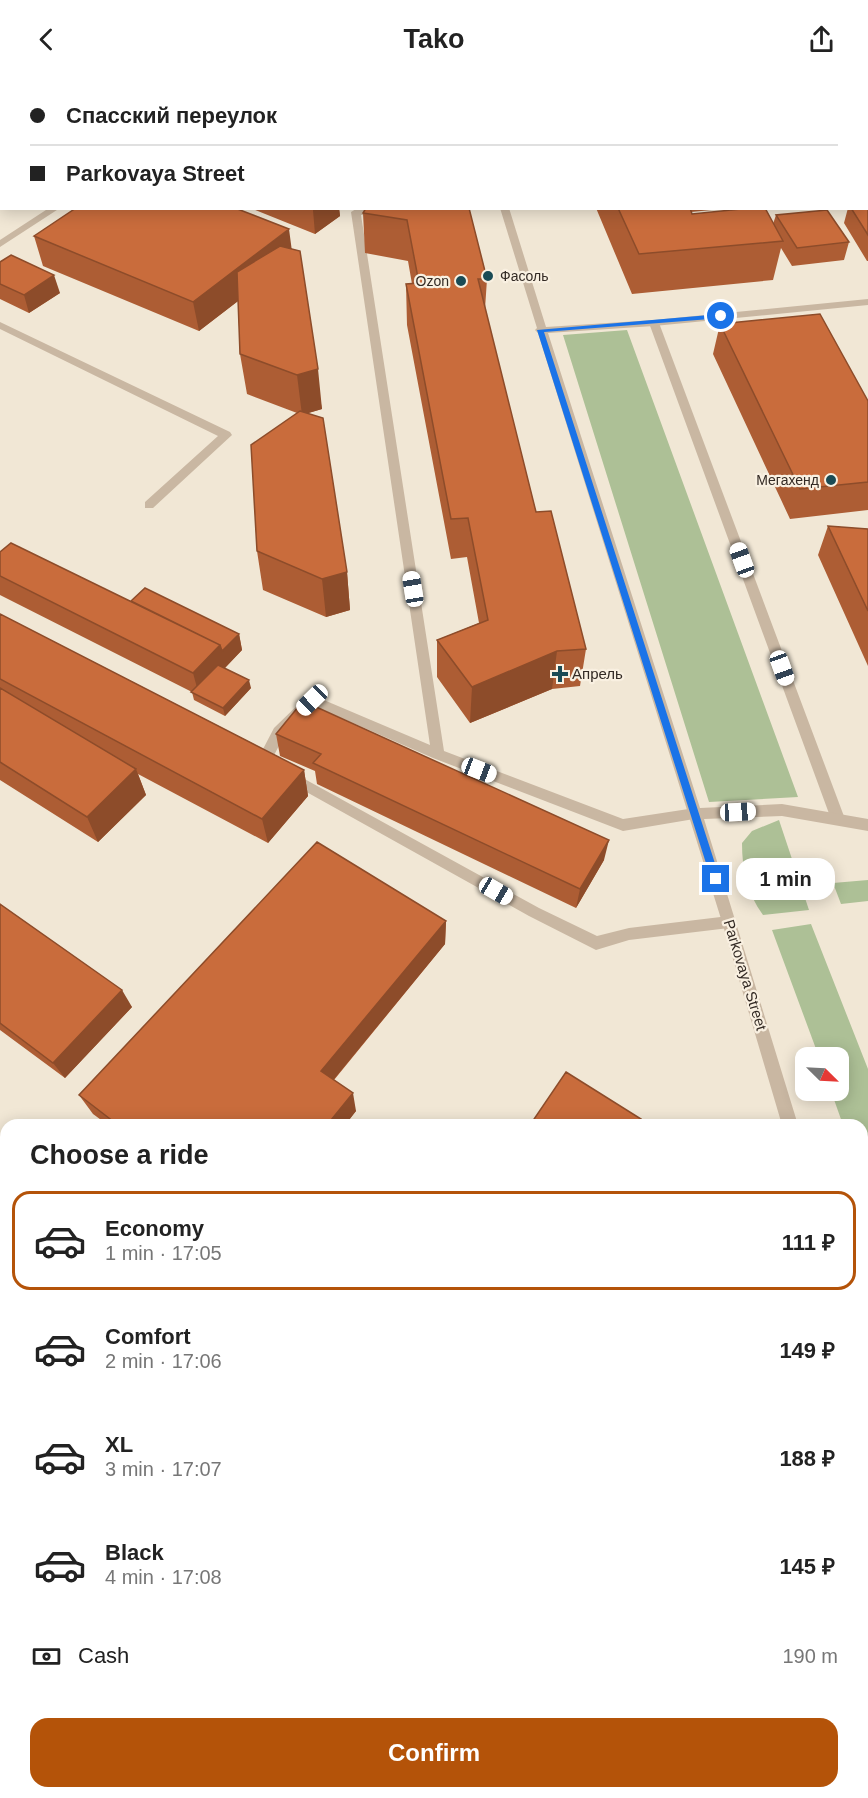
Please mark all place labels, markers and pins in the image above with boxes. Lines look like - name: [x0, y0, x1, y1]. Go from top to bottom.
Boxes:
- place label: Фасоль: [500, 268, 549, 284]
- marker: Фасоль: [481, 269, 495, 283]
- place label: Ozon: [416, 273, 449, 289]
- marker: Ozon: [454, 274, 468, 288]
- place label: Мегахенд: [756, 472, 819, 488]
- marker: Мегахенд: [824, 473, 838, 487]
- place label: Апрель: [572, 665, 623, 682]
- marker: Апрель: [553, 667, 567, 681]

